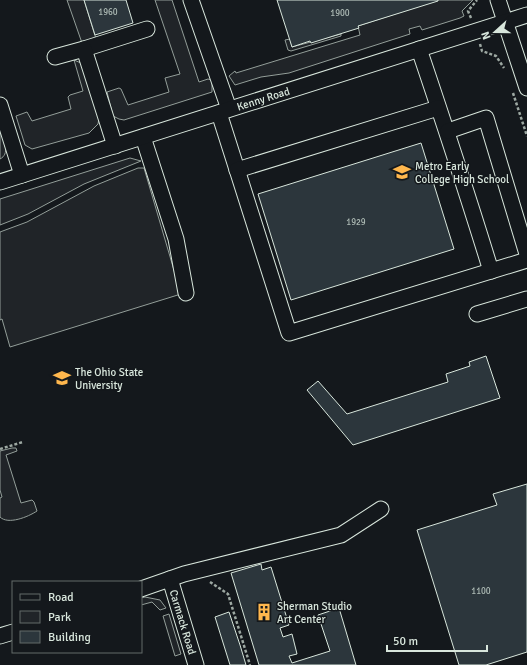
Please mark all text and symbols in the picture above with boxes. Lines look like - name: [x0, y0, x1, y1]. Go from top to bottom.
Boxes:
- house number: 1960: [98, 7, 118, 18]
- house number: 1900: [330, 8, 350, 19]
- north arrow: [475, 12, 515, 52]
- text: N: [479, 30, 494, 41]
- street label: Kenny Road: [235, 85, 292, 114]
- place label: Metro Early College High School: [415, 160, 509, 186]
- school or university icon: Metro Early College High School: [392, 162, 412, 182]
- house number: 1929: [346, 217, 366, 228]
- place label: The Ohio State University: [75, 366, 143, 392]
- school or university icon: The Ohio State University: [52, 368, 72, 388]
- legend: [12, 581, 142, 653]
- house number: 1100: [471, 586, 491, 597]
- street label: Carmack Road: [167, 588, 199, 656]
- text: Road: [48, 590, 74, 605]
- place label: Sherman Studio Art Center: [277, 600, 352, 626]
- building icon: Sherman Studio Art Center: [254, 602, 274, 622]
- text: Park: [48, 610, 71, 625]
- scale bar: [387, 627, 487, 653]
- text: Building: [48, 630, 91, 645]
- text: 50 m: [393, 634, 418, 649]

